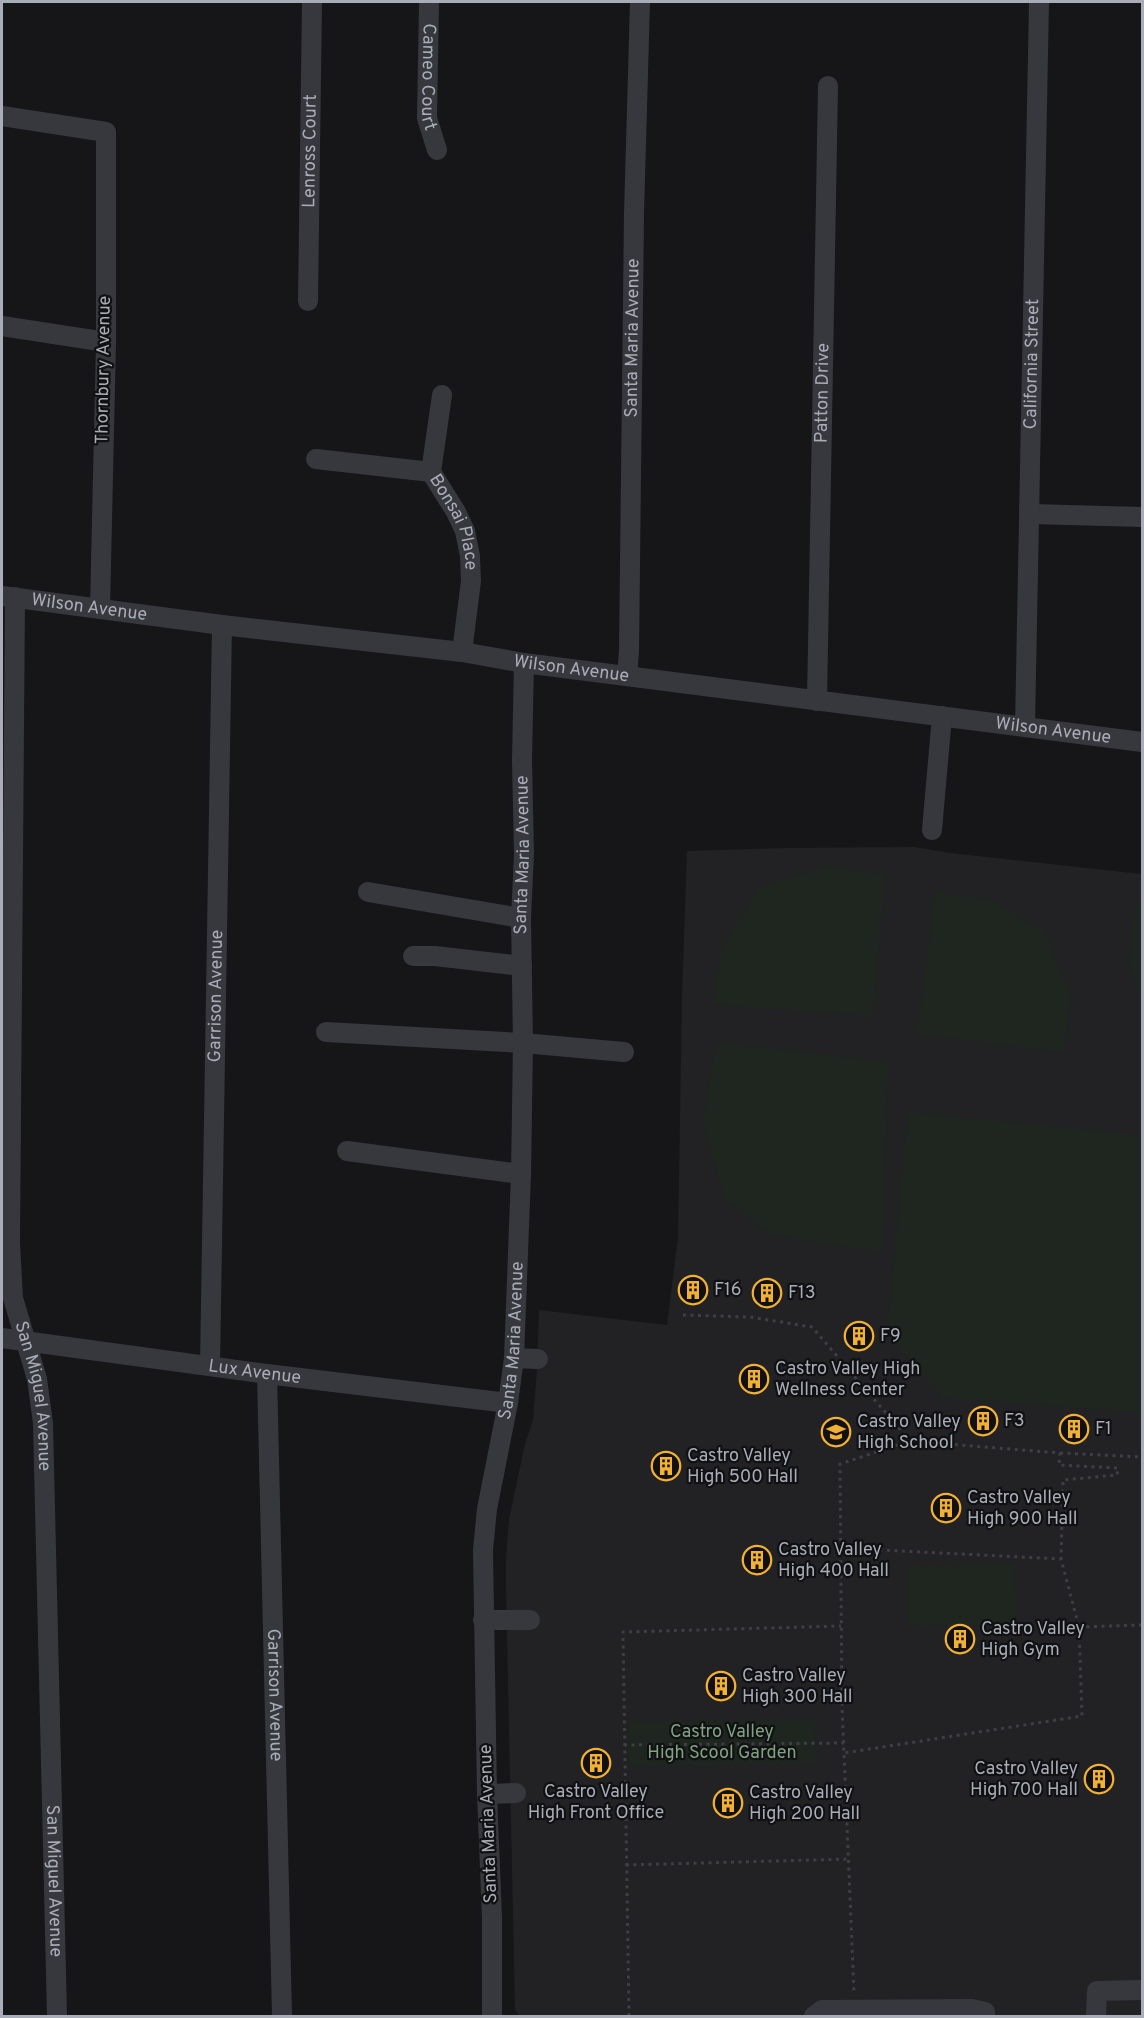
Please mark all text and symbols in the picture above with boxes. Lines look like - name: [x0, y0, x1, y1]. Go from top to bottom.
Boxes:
- street label: Cameo Court: [416, 23, 442, 134]
- street label: Lenross Court: [298, 94, 322, 208]
- street label: Santa Maria Avenue: [620, 258, 645, 418]
- street label: Thornbury Avenue: [91, 295, 117, 445]
- street label: California Street: [1019, 298, 1045, 430]
- street label: Patton Drive: [810, 343, 835, 443]
- street label: Bonsai Place: [424, 470, 482, 571]
- street label: Wilson Avenue: [30, 588, 149, 627]
- street label: Wilson Avenue: [512, 650, 630, 688]
- street label: Wilson Avenue: [994, 712, 1113, 749]
- street label: Santa Maria Avenue: [509, 775, 536, 935]
- street label: Garrison Avenue: [203, 930, 229, 1063]
- street label: Santa Maria Avenue: [493, 1261, 529, 1422]
- building icon: F16: [677, 1274, 709, 1306]
- building icon: F13: [751, 1277, 783, 1309]
- place label: F16: [714, 1279, 742, 1302]
- place label: F13: [788, 1282, 816, 1305]
- street label: San Miguel Avenue: [9, 1318, 56, 1471]
- building icon: F9: [843, 1320, 875, 1352]
- place label: F9: [880, 1325, 901, 1348]
- street label: Lux Avenue: [207, 1355, 302, 1390]
- place label: Castro Valley High Wellness Center: [775, 1358, 920, 1402]
- building icon: Castro Valley High Wellness Center: [738, 1363, 770, 1395]
- building icon: F3: [967, 1405, 999, 1437]
- place label: F3: [1004, 1410, 1025, 1433]
- place label: Castro Valley High School: [857, 1411, 961, 1455]
- building icon: F1: [1058, 1413, 1090, 1445]
- school or university icon: Castro Valley High School: [820, 1416, 852, 1448]
- place label: F1: [1095, 1418, 1112, 1441]
- place label: Castro Valley High 500 Hall: [687, 1445, 798, 1489]
- building icon: Castro Valley High 500 Hall: [650, 1450, 682, 1482]
- place label: Castro Valley High 900 Hall: [967, 1487, 1077, 1531]
- building icon: Castro Valley High 900 Hall: [930, 1492, 962, 1524]
- place label: Castro Valley High 400 Hall: [778, 1539, 889, 1583]
- building icon: Castro Valley High 400 Hall: [741, 1544, 773, 1576]
- place label: Castro Valley High Gym: [981, 1618, 1085, 1662]
- building icon: Castro Valley High Gym: [944, 1623, 976, 1655]
- street label: Garrison Avenue: [261, 1628, 288, 1761]
- place label: Castro Valley High 300 Hall: [742, 1665, 853, 1709]
- building icon: Castro Valley High 300 Hall: [705, 1670, 737, 1702]
- park label: Castro Valley High Scool Garden: [647, 1721, 797, 1765]
- street label: Santa Maria Avenue: [475, 1744, 503, 1904]
- building icon: Castro Valley High Front Office: [580, 1747, 612, 1779]
- place label: Castro Valley High 700 Hall: [970, 1758, 1078, 1802]
- building icon: Castro Valley High 700 Hall: [1083, 1763, 1115, 1795]
- place label: Castro Valley High Front Office: [528, 1781, 664, 1825]
- place label: Castro Valley High 200 Hall: [749, 1782, 860, 1826]
- building icon: Castro Valley High 200 Hall: [712, 1787, 744, 1819]
- street label: San Miguel Avenue: [41, 1805, 67, 1957]

